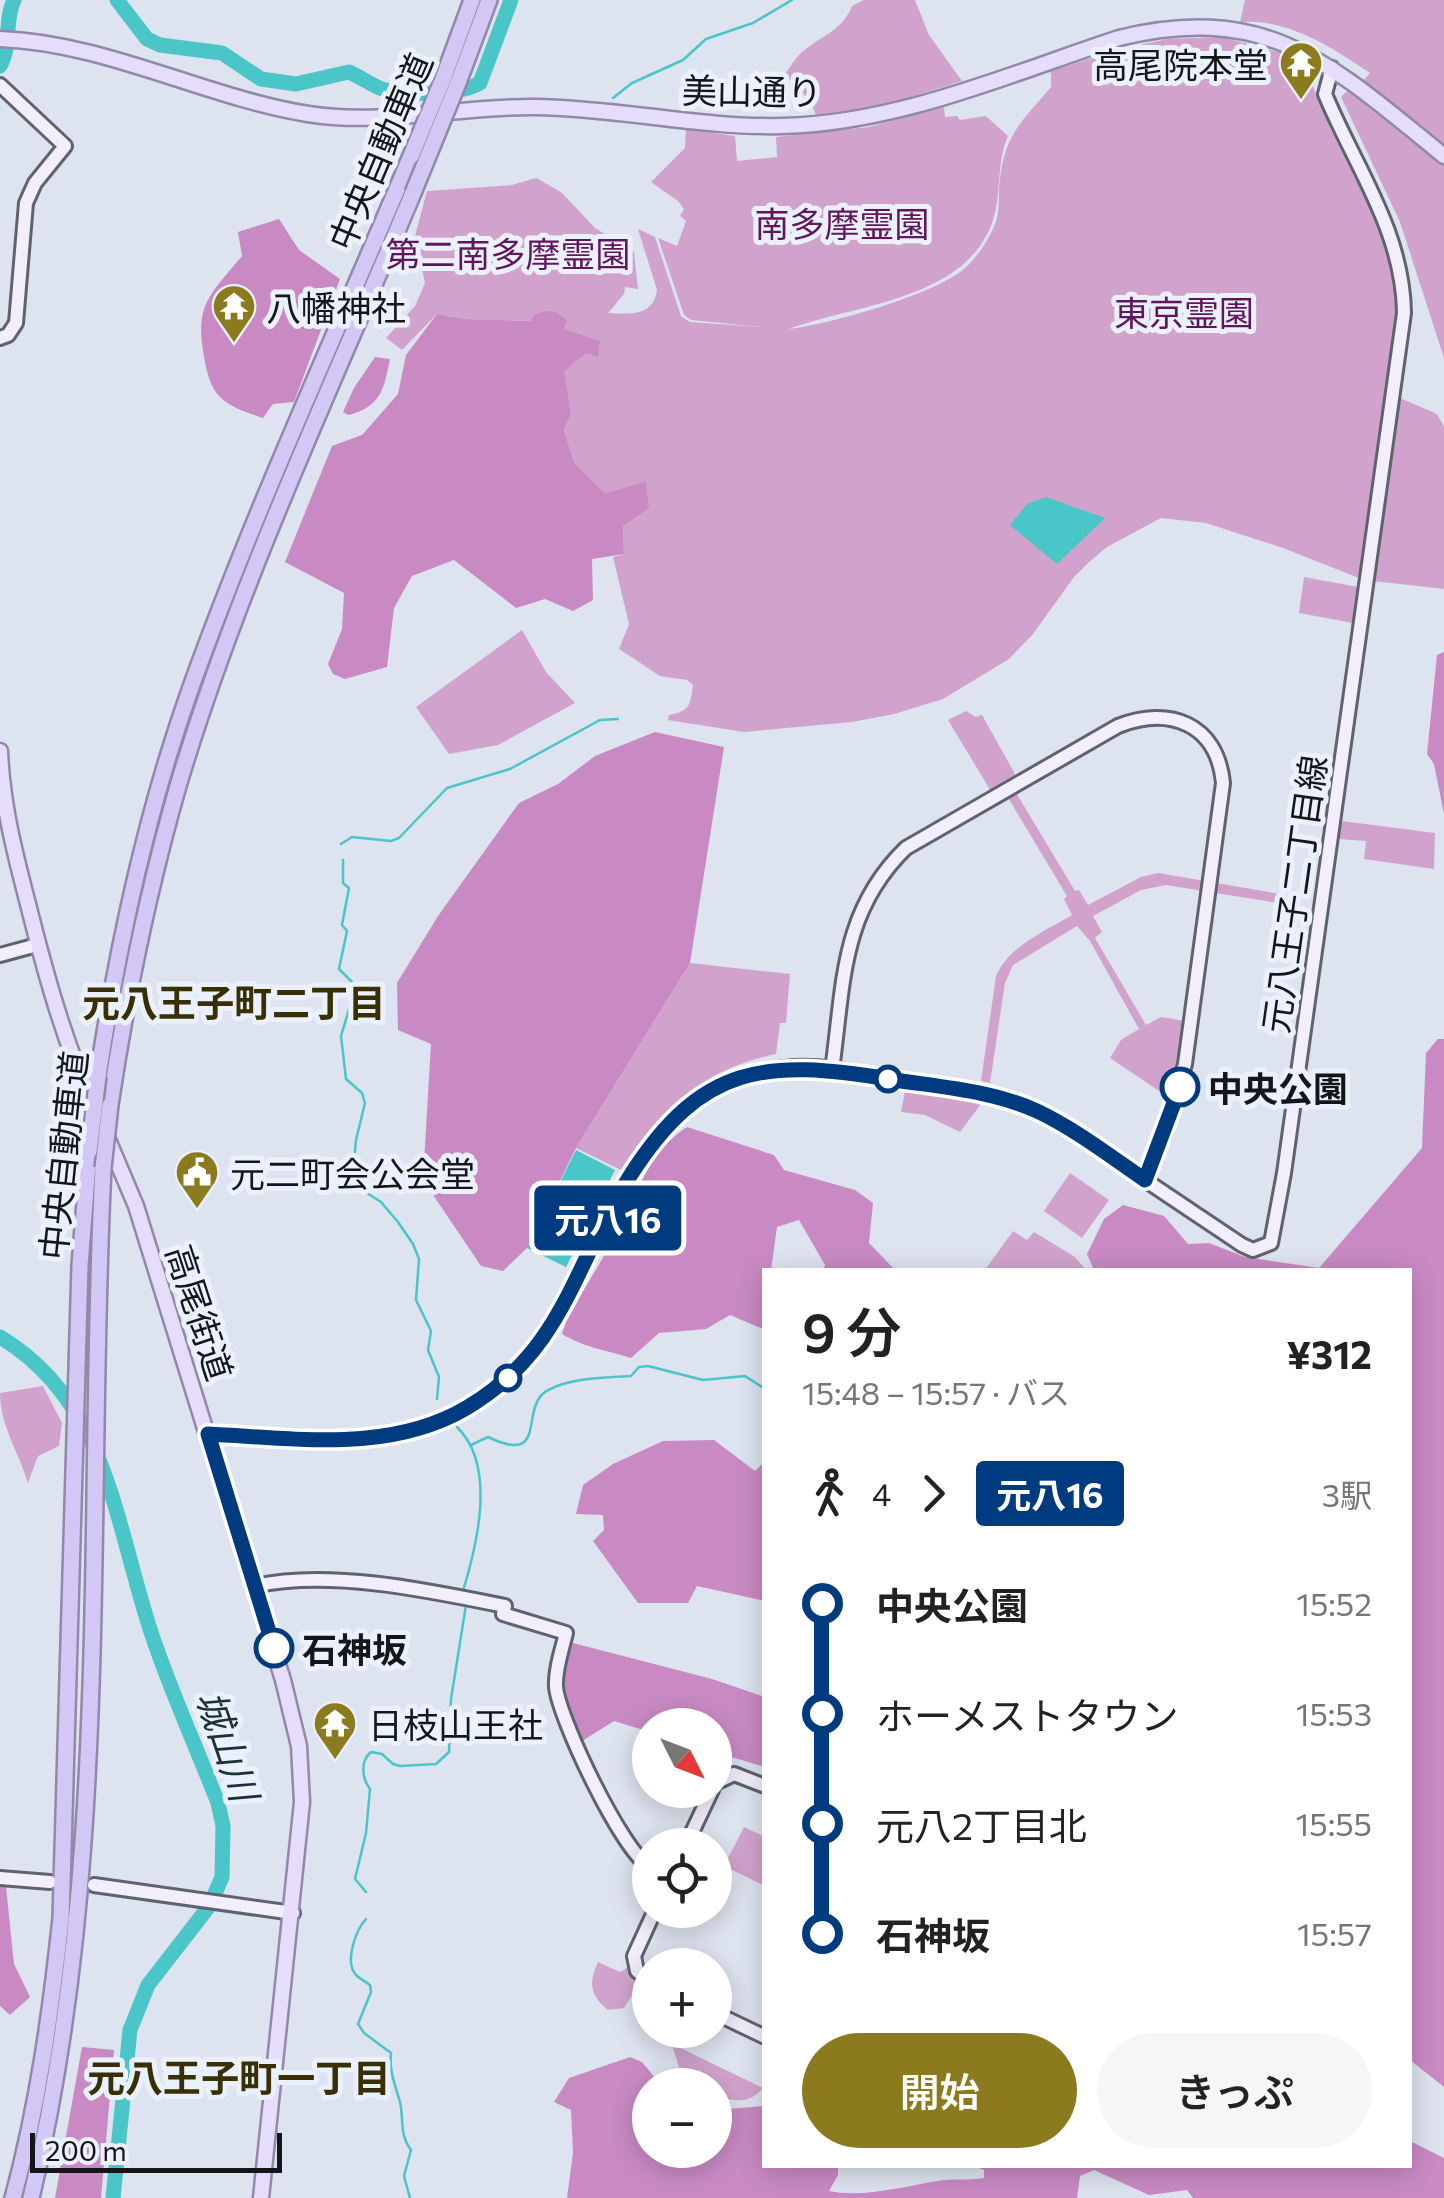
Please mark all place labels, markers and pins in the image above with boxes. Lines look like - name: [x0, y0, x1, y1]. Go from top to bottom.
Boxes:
- temple icon: 高尾院本堂: [1278, 40, 1324, 101]
- place label: 高尾院本堂: [1093, 42, 1268, 85]
- temple icon: 八幡神社: [211, 283, 257, 344]
- place label: 八幡神社: [266, 285, 406, 328]
- unlabelled marker: [875, 1066, 901, 1092]
- place label: 中央公園: [1208, 1066, 1348, 1109]
- marker: 中央公園: [1161, 1068, 1199, 1106]
- public building icon: 元二町会公会堂: [174, 1149, 220, 1210]
- place label: 元二町会公会堂: [230, 1151, 475, 1194]
- unlabelled marker: [495, 1365, 521, 1391]
- place label: 石神坂: [302, 1627, 407, 1670]
- marker: 石神坂: [255, 1629, 293, 1667]
- temple icon: 日枝山王社: [312, 1700, 358, 1761]
- place label: 日枝山王社: [368, 1702, 543, 1745]

